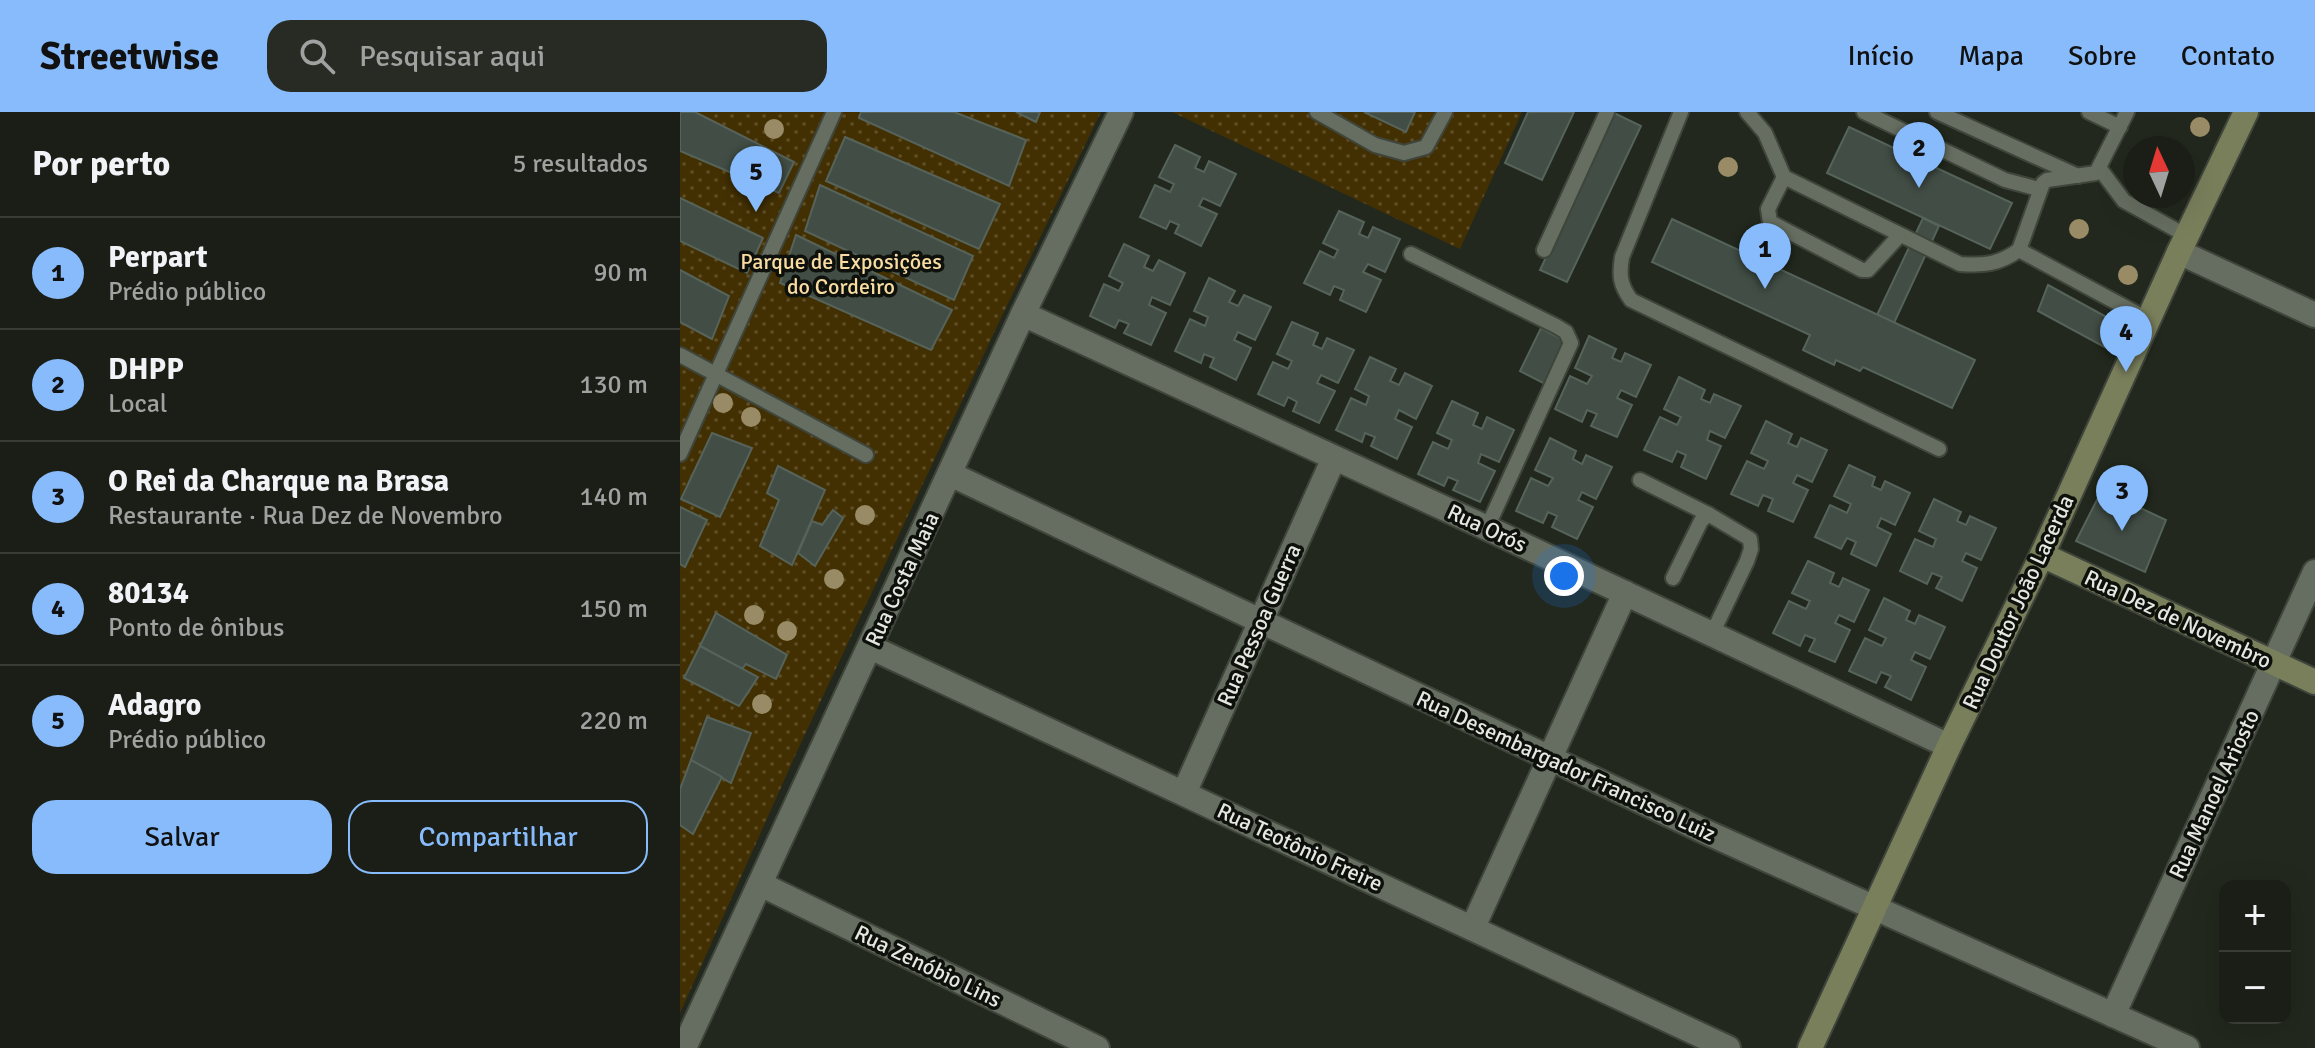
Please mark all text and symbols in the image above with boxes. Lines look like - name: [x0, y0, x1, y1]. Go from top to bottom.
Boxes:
- search box: [267, 20, 827, 92]
- text: Streetwise: [40, 33, 219, 80]
- icon: search: [295, 34, 339, 78]
- text: Pesquisar aqui: [359, 38, 545, 75]
- text: Início: [1847, 39, 1914, 73]
- text: Mapa: [1958, 39, 2024, 73]
- text: Sobre: [2068, 39, 2137, 73]
- text: Contato: [2181, 39, 2275, 73]
- pin: 2: [1893, 122, 1945, 188]
- north arrow: [2123, 136, 2195, 208]
- text: Por perto: [32, 143, 170, 185]
- pin: 5: [730, 146, 782, 212]
- text: 5 resultados: [512, 148, 648, 180]
- pin: 1: [1739, 223, 1791, 289]
- text: Perpart: [108, 239, 208, 276]
- park label: Parque de Exposições do Cordeiro: [740, 248, 942, 300]
- text: 1: [51, 257, 65, 289]
- text: 90 m: [593, 257, 648, 289]
- text: Prédio público: [108, 276, 266, 308]
- pin: 4: [2100, 306, 2152, 372]
- text: DHPP: [108, 351, 184, 388]
- text: 2: [51, 369, 65, 401]
- text: 130 m: [579, 369, 648, 401]
- text: Local: [108, 388, 168, 420]
- text: O Rei da Charque na Brasa: [108, 463, 449, 500]
- pin: 3: [2096, 465, 2148, 531]
- text: 3: [51, 481, 65, 513]
- text: 140 m: [579, 481, 648, 513]
- street label: Rua Doutor João Lacerda: [1956, 491, 2080, 713]
- street label: Rua Orós: [1443, 498, 1531, 558]
- text: Restaurante · Rua Dez de Novembro: [108, 500, 502, 532]
- street label: Rua Costa Maia: [859, 508, 945, 650]
- street label: Rua Pessoa Guerra: [1211, 540, 1307, 710]
- your location: [1544, 556, 1584, 596]
- street label: Rua Dez de Novembro: [2080, 564, 2276, 674]
- text: 80134: [108, 575, 189, 612]
- text: 4: [51, 593, 65, 625]
- text: 150 m: [579, 593, 648, 625]
- text: Ponto de ônibus: [108, 612, 284, 644]
- street label: Rua Desembargador Francisco Luiz: [1412, 685, 1720, 847]
- text: Adagro: [108, 687, 202, 724]
- text: 5: [51, 705, 65, 737]
- text: 220 m: [579, 705, 648, 737]
- street label: Rua Manoel Ariosto: [2163, 705, 2265, 883]
- text: Prédio público: [108, 724, 266, 756]
- street label: Rua Teotônio Freire: [1213, 797, 1387, 897]
- button: Salvar: [32, 800, 332, 874]
- button: Compartilhar: [348, 800, 648, 874]
- map controls: [2219, 880, 2291, 1024]
- button: +: [2219, 880, 2291, 952]
- street label: Rua Zenóbio Lins: [850, 919, 1006, 1013]
- button: −: [2219, 952, 2291, 1024]

